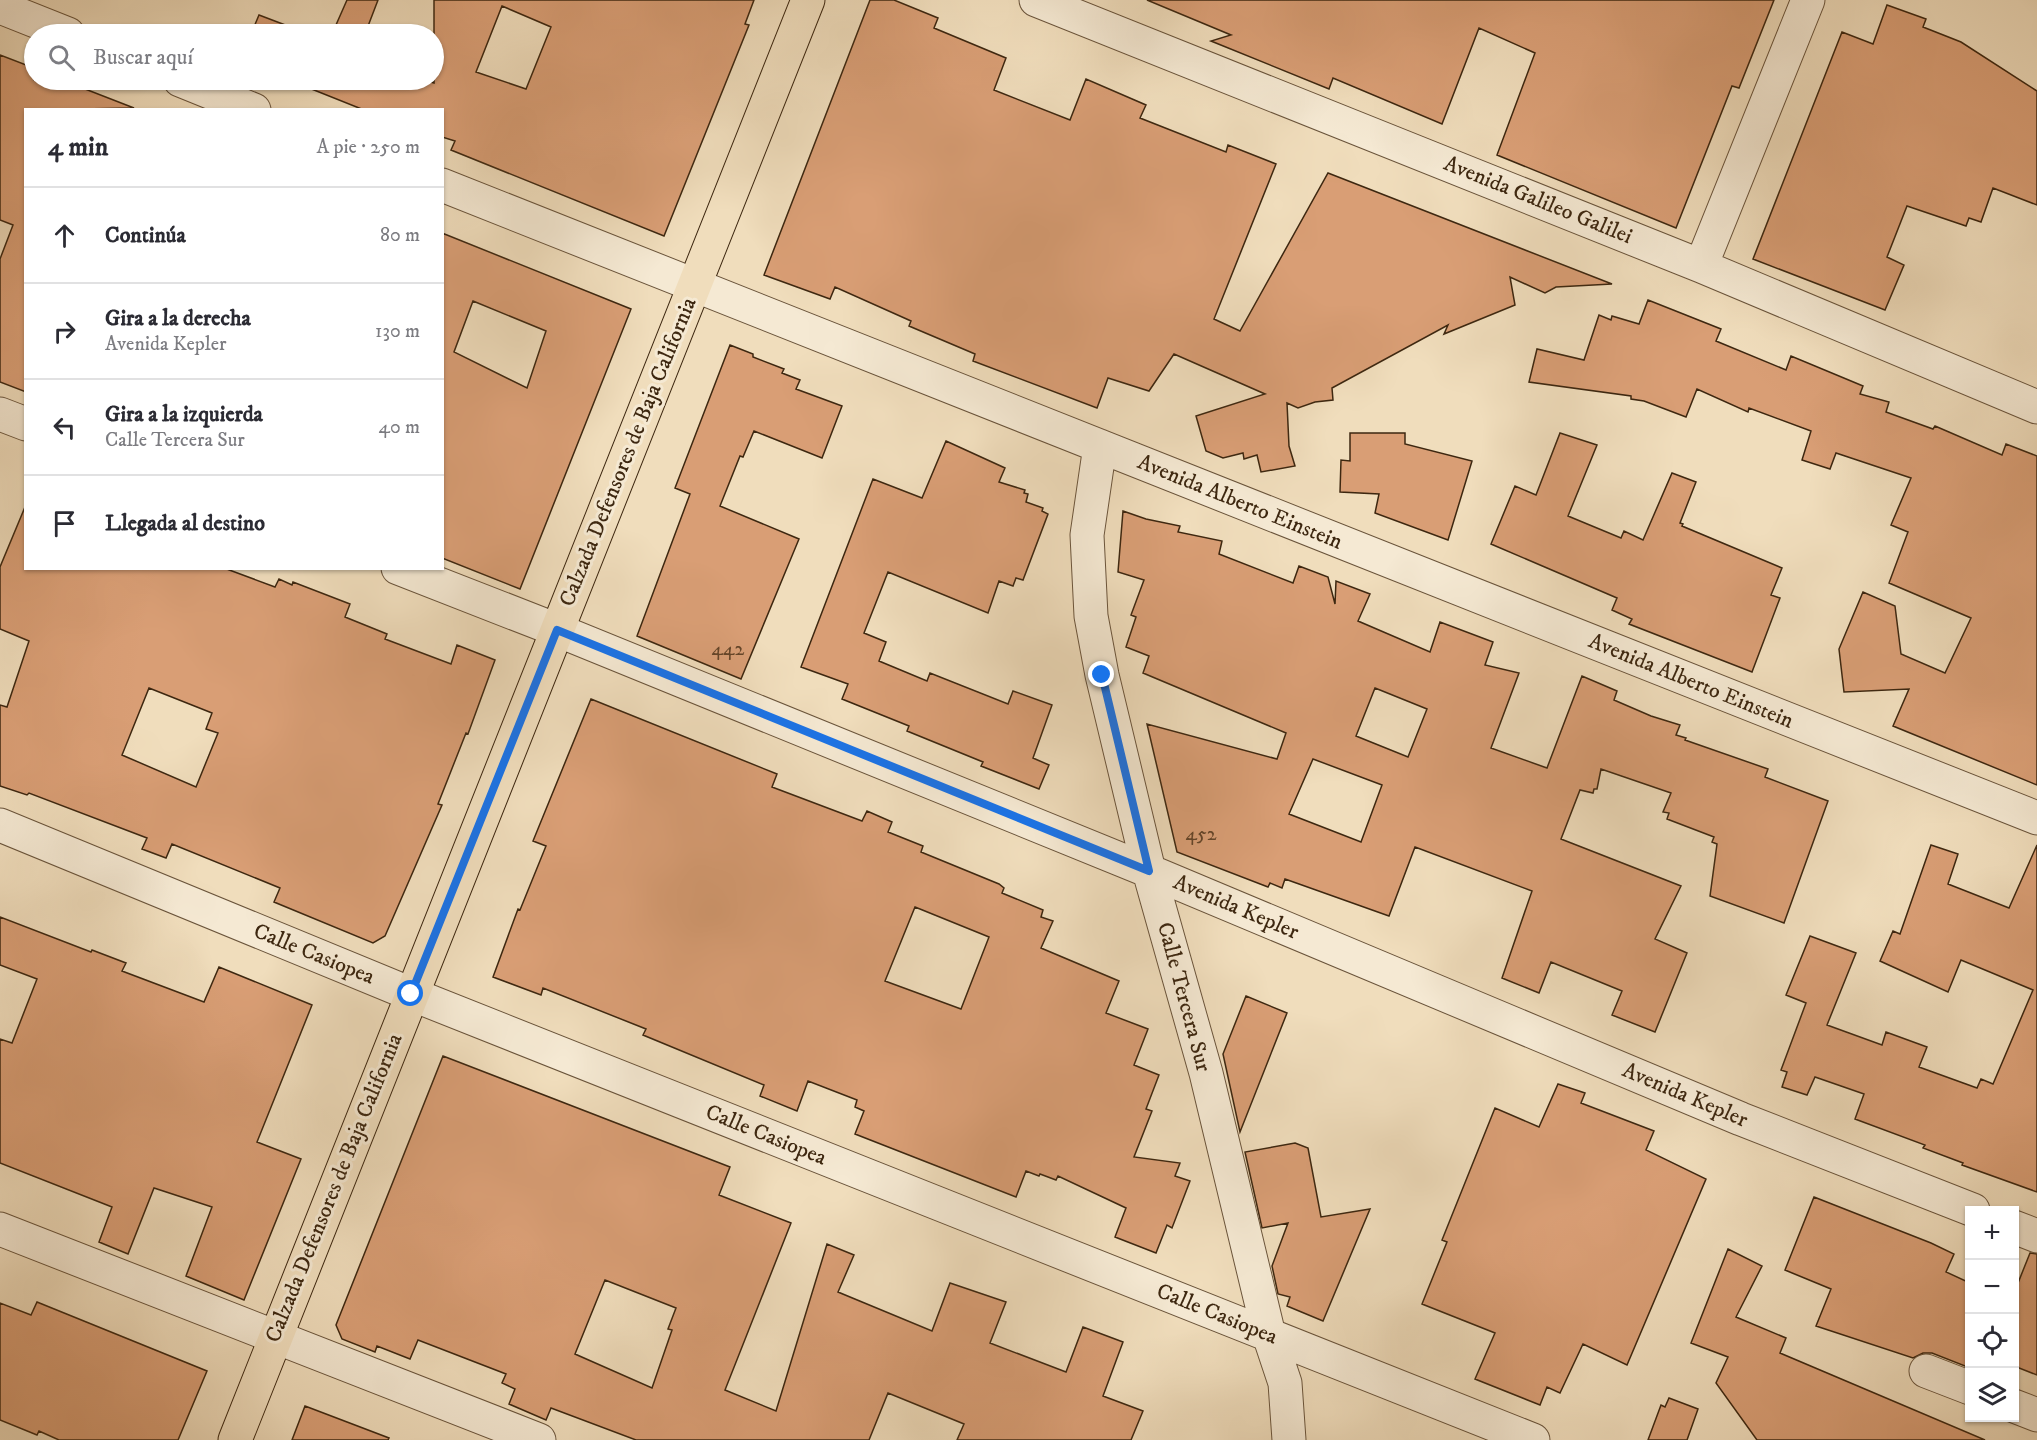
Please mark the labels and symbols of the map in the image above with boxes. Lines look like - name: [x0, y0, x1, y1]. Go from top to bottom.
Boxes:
- street label: Avenida Galileo Galilei: [1440, 150, 1636, 250]
- street label: Calzada Defensores de Baja California: [554, 293, 703, 610]
- street label: Avenida Alberto Einstein: [1134, 449, 1347, 556]
- street label: Avenida Alberto Einstein: [1585, 628, 1798, 735]
- house number: 442: [712, 637, 745, 662]
- route end: [1088, 661, 1114, 687]
- house number: 452: [1185, 822, 1217, 847]
- street label: Avenida Kepler: [1169, 868, 1304, 946]
- street label: Calle Casiopea: [250, 917, 379, 991]
- street label: Calle Tercera Sur: [1151, 919, 1217, 1076]
- route start: [397, 980, 423, 1006]
- street label: Calzada Defensores de Baja California: [260, 1029, 409, 1346]
- street label: Avenida Kepler: [1618, 1056, 1753, 1134]
- street label: Calle Casiopea: [702, 1098, 831, 1172]
- street label: Calle Casiopea: [1153, 1277, 1282, 1351]

